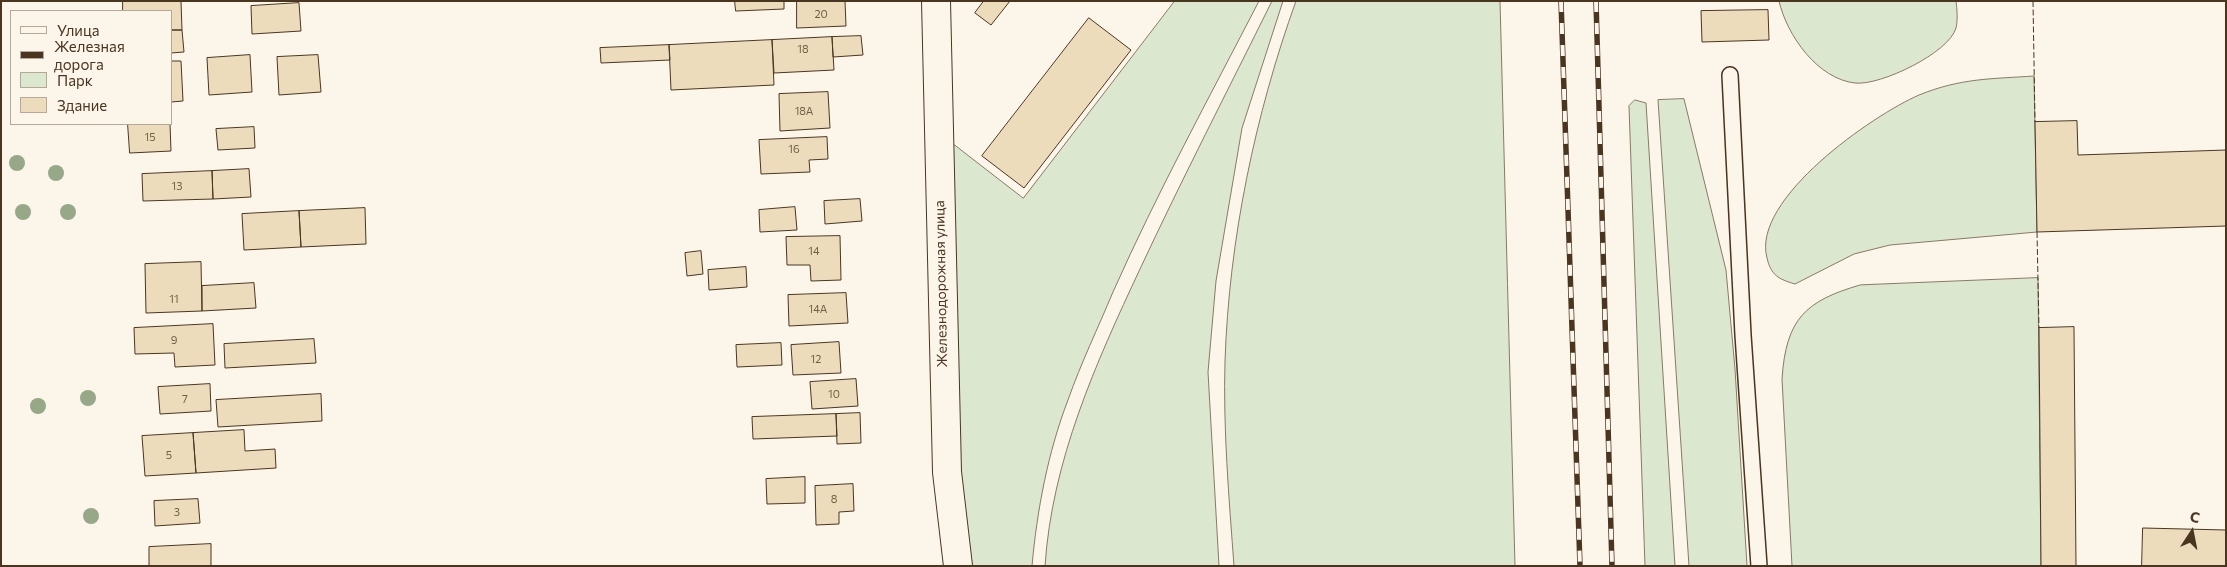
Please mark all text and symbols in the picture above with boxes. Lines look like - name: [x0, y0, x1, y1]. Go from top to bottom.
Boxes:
- house number: 20: [814, 7, 828, 21]
- legend: [10, 10, 172, 125]
- text: Улица: [57, 21, 99, 39]
- text: Железная дорога: [54, 37, 125, 73]
- house number: 18: [797, 42, 809, 56]
- text: Парк: [57, 71, 93, 89]
- text: Здание: [57, 96, 107, 114]
- house number: 18А: [795, 104, 813, 118]
- house number: 15: [144, 130, 156, 144]
- house number: 16: [788, 142, 800, 156]
- house number: 13: [172, 179, 182, 193]
- street label: Железнодорожная улица: [931, 200, 951, 368]
- house number: 14: [808, 244, 820, 258]
- house number: 11: [169, 292, 179, 306]
- house number: 14А: [809, 302, 827, 316]
- house number: 9: [171, 333, 177, 347]
- house number: 12: [811, 352, 821, 366]
- house number: 10: [828, 387, 840, 401]
- house number: 7: [182, 392, 188, 406]
- house number: 5: [166, 448, 172, 462]
- house number: 8: [831, 492, 837, 506]
- house number: 3: [174, 505, 180, 519]
- north arrow: [2167, 507, 2217, 557]
- text: С: [2189, 508, 2201, 526]

